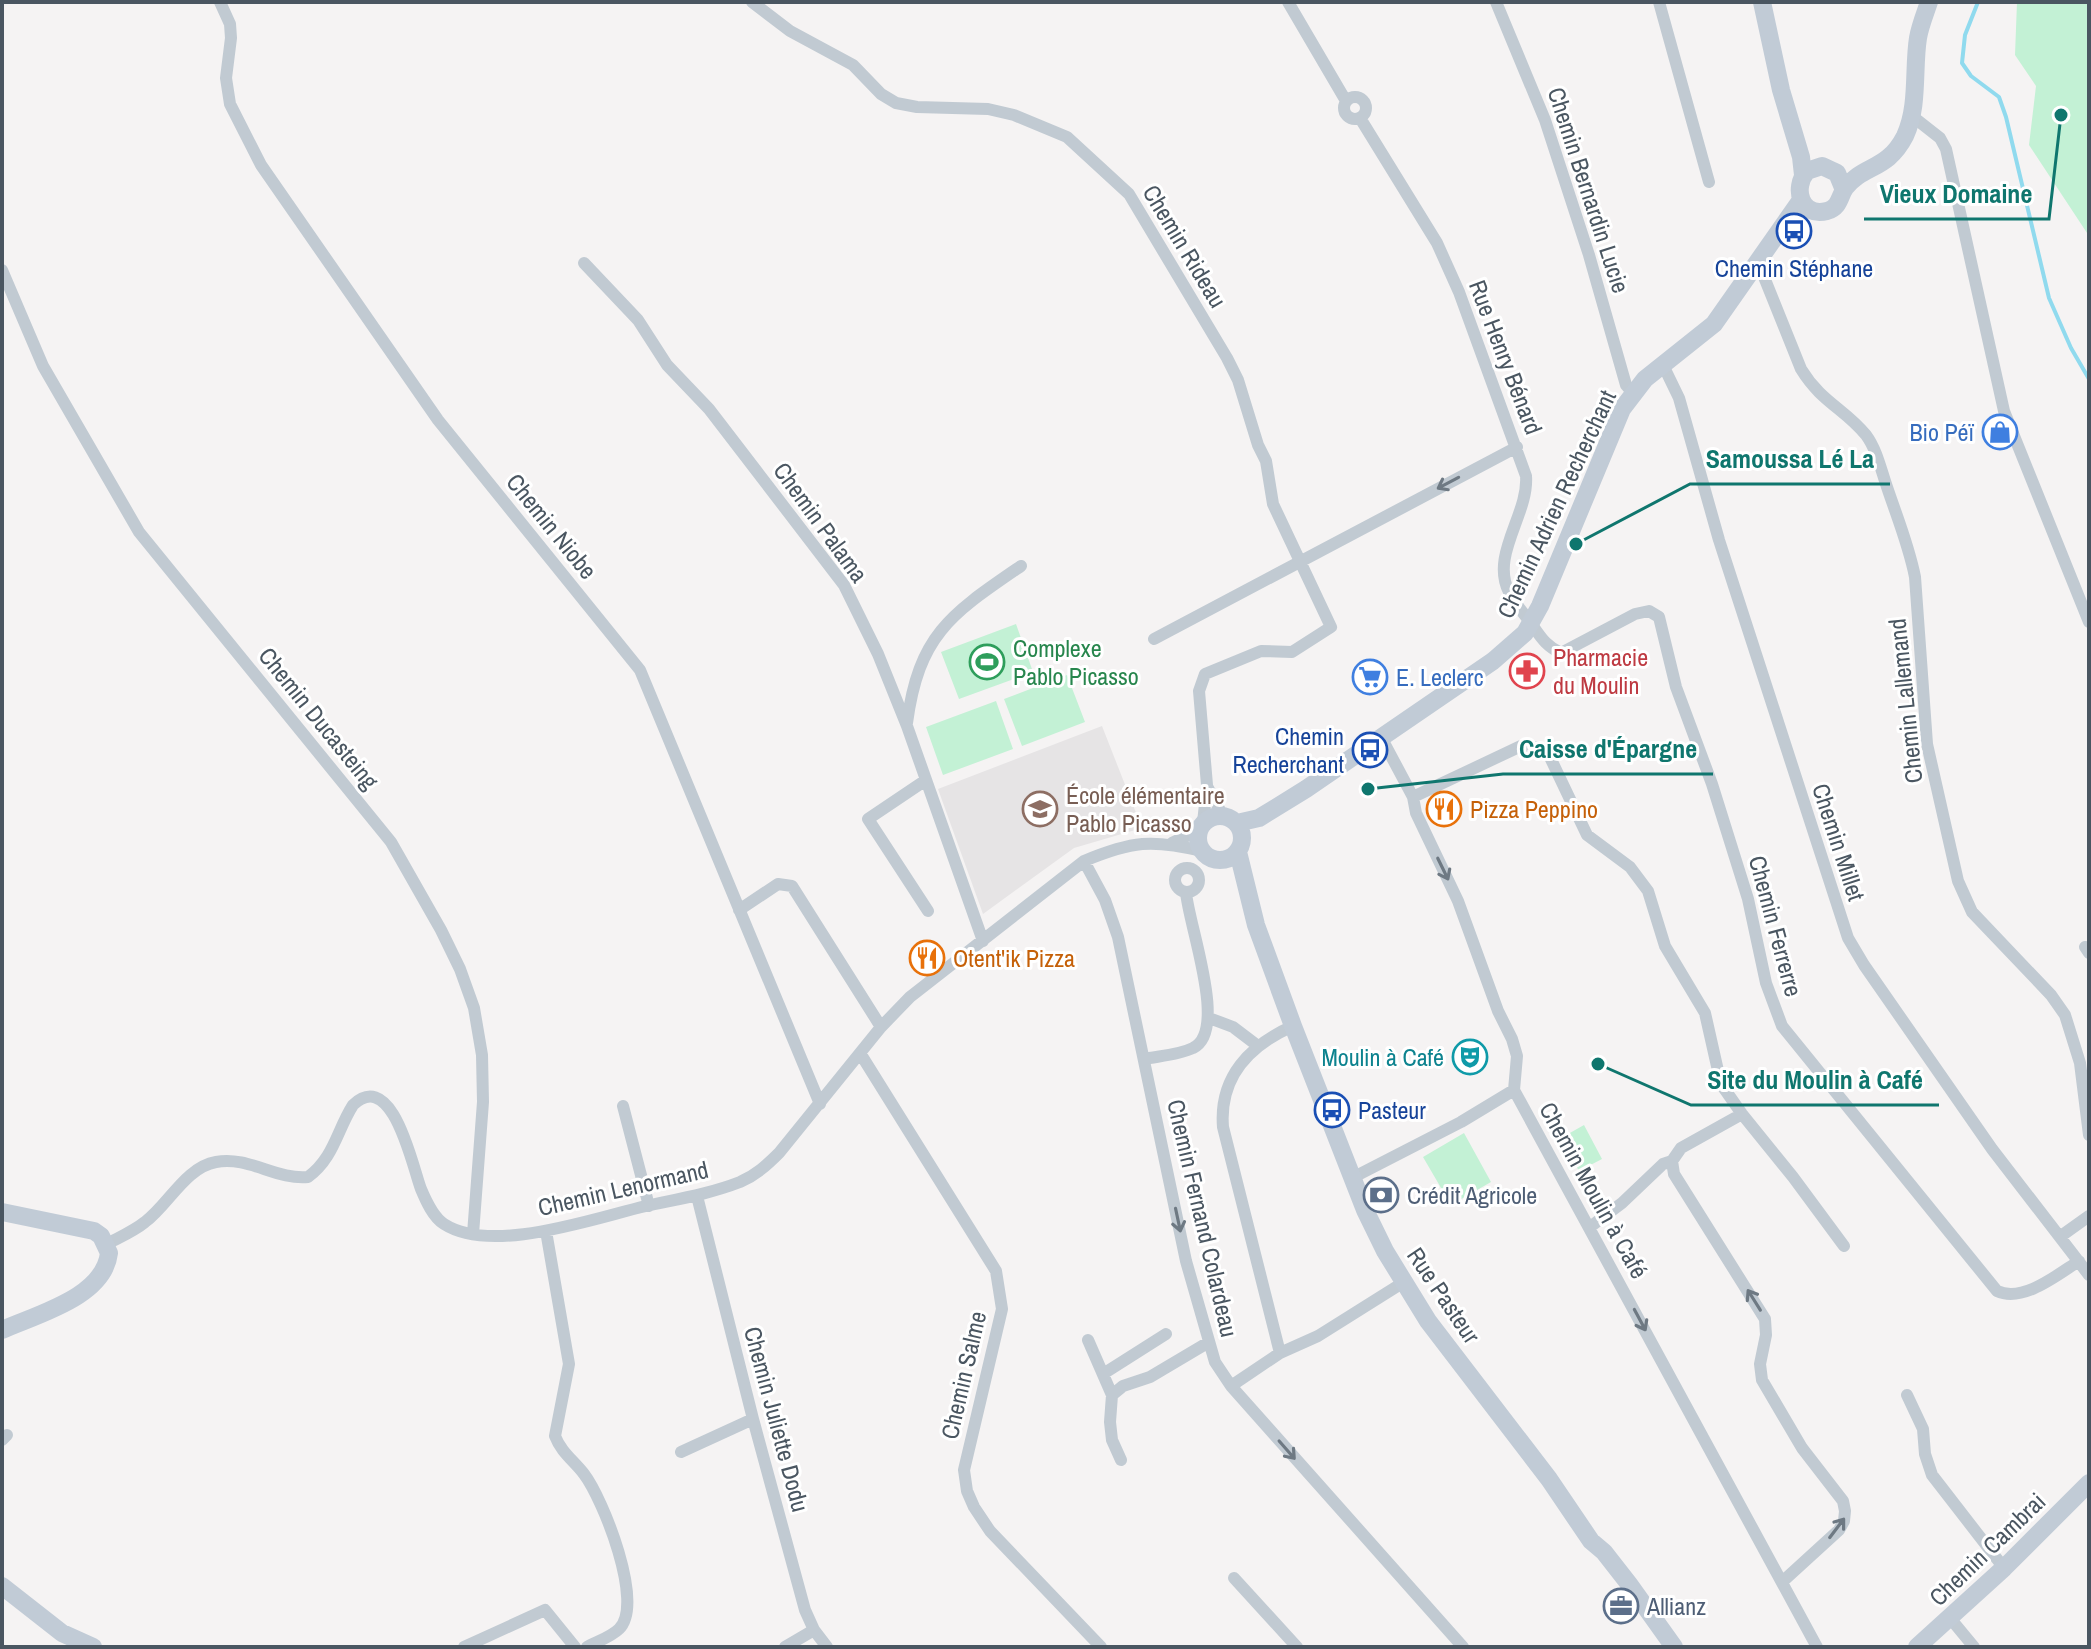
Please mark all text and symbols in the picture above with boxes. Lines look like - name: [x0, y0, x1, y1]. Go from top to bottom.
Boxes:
- street label: Chemin Bernardin Lucie: [1541, 83, 1637, 297]
- callout: Vieux Domaine: [1864, 169, 2049, 219]
- text: Vieux Domaine: [1880, 176, 2032, 211]
- street label: Chemin Rideau: [1136, 179, 1234, 313]
- bus stop icon: Chemin Stéphane: [1775, 212, 1813, 250]
- place label: Chemin Stéphane: [1715, 252, 1873, 284]
- street label: Rue Henry Bénard: [1462, 275, 1550, 439]
- street label: Chemin Adrien Recherchant: [1489, 384, 1623, 623]
- shop icon: Bio Péï: [1981, 413, 2019, 451]
- place label: Bio Péï: [1909, 416, 1975, 448]
- callout: Samoussa Lé La: [1690, 434, 1890, 484]
- text: Samoussa Lé La: [1706, 441, 1874, 476]
- street label: Chemin Palama: [767, 456, 875, 589]
- street label: Chemin Niobe: [500, 467, 604, 585]
- one-way arrow: [1436, 476, 1460, 492]
- street label: Chemin Lallemand: [1880, 617, 1930, 785]
- place label: Complexe Pablo Picasso: [1013, 632, 1139, 692]
- street label: Chemin Ducasteing: [252, 640, 386, 796]
- place label: Pharmacie du Moulin: [1553, 641, 1648, 701]
- sports icon: Complexe Pablo Picasso: [968, 643, 1006, 681]
- pharmacy icon: Pharmacie du Moulin: [1508, 652, 1546, 690]
- supermarket icon: E. Leclerc: [1351, 658, 1389, 696]
- place label: E. Leclerc: [1396, 661, 1484, 693]
- place label: Chemin Recherchant: [1232, 720, 1345, 780]
- callout: Caisse d'Épargne: [1503, 724, 1713, 774]
- bus stop icon: Chemin Recherchant: [1351, 731, 1389, 769]
- text: Caisse d'Épargne: [1519, 731, 1697, 766]
- place label: École élémentaire Pablo Picasso: [1066, 779, 1225, 839]
- street label: Chemin Millet: [1805, 779, 1873, 905]
- school or university icon: École élémentaire Pablo Picasso: [1021, 790, 1059, 828]
- restaurant icon: Pizza Peppino: [1425, 790, 1463, 828]
- place label: Pizza Peppino: [1470, 793, 1598, 825]
- street label: Chemin Ferrerre: [1742, 852, 1810, 1000]
- one-way arrow: [1436, 857, 1451, 881]
- restaurant icon: Otent'ik Pizza: [908, 939, 946, 977]
- place label: Otent'ik Pizza: [953, 942, 1075, 974]
- theatre icon: Moulin à Café: [1451, 1038, 1489, 1076]
- place label: Moulin à Café: [1321, 1041, 1444, 1073]
- callout: Site du Moulin à Café: [1691, 1055, 1939, 1105]
- text: Site du Moulin à Café: [1707, 1062, 1923, 1097]
- bus stop icon: Pasteur: [1313, 1091, 1351, 1129]
- place label: Pasteur: [1358, 1094, 1426, 1126]
- street label: Chemin Fernand Colardeau: [1160, 1096, 1246, 1340]
- street label: Chemin Moulin à Café: [1532, 1096, 1656, 1284]
- street label: Chemin Lenormand: [535, 1153, 711, 1223]
- bank icon: Crédit Agricole: [1362, 1176, 1400, 1214]
- place label: Crédit Agricole: [1407, 1179, 1537, 1211]
- one-way arrow: [1171, 1207, 1186, 1233]
- street label: Rue Pasteur: [1400, 1241, 1488, 1350]
- one-way arrow: [1745, 1289, 1761, 1312]
- one-way arrow: [1633, 1307, 1649, 1331]
- street label: Chemin Salme: [933, 1308, 993, 1442]
- street label: Chemin Juliette Dodu: [737, 1323, 817, 1515]
- one-way arrow: [1277, 1439, 1295, 1459]
- street label: Chemin Cambrai: [1922, 1485, 2052, 1613]
- one-way arrow: [1828, 1518, 1845, 1539]
- office icon: Allianz: [1602, 1587, 1640, 1625]
- place label: Allianz: [1646, 1590, 1706, 1622]

